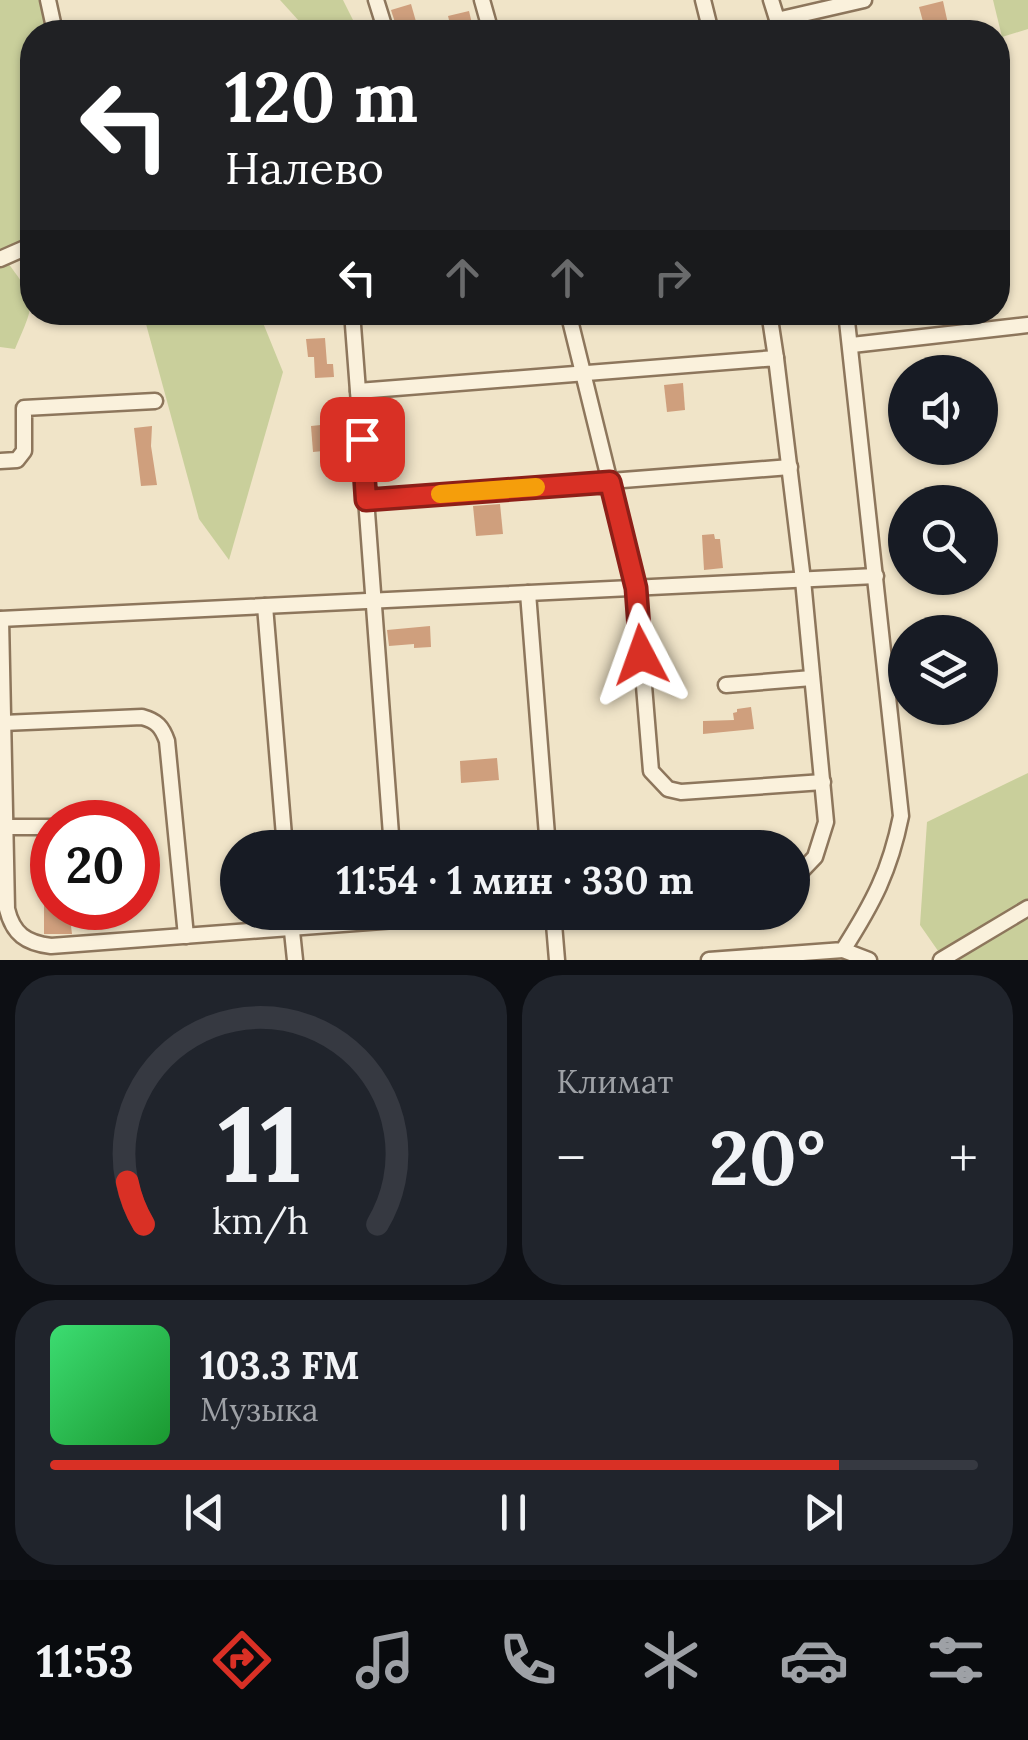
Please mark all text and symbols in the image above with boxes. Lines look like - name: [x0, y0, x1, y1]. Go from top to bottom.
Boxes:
- text: 120 m: [225, 52, 418, 141]
- icon: left: [60, 60, 190, 190]
- text: Налево: [225, 139, 384, 196]
- icon: left: [330, 250, 385, 305]
- icon: ahead: [435, 250, 490, 305]
- icon: ahead: [540, 250, 595, 305]
- icon: right: [645, 250, 700, 305]
- map controls: [888, 355, 998, 725]
- button: sound: [888, 355, 998, 465]
- pin: [320, 397, 405, 482]
- icon: arrive: [335, 412, 390, 467]
- button: search: [888, 485, 998, 595]
- position arrow: [589, 603, 693, 707]
- button: layers: [888, 615, 998, 725]
- speed limit sign: 20: [30, 800, 160, 930]
- text: 11:54 · 1 мин · 330 m: [336, 856, 694, 904]
- text: Климат: [557, 1061, 673, 1102]
- text: 11: [219, 1077, 303, 1210]
- text: 20°: [709, 1110, 825, 1206]
- text: −: [557, 1123, 586, 1193]
- text: +: [949, 1123, 978, 1193]
- text: km/h: [212, 1198, 309, 1244]
- text: 103.3 FM: [200, 1341, 360, 1389]
- text: Музыка: [200, 1389, 318, 1430]
- icon: previous: [177, 1485, 232, 1540]
- icon: pause: [486, 1485, 541, 1540]
- icon: next: [796, 1485, 851, 1540]
- icon: directions: [207, 1625, 277, 1695]
- icon: music: [350, 1625, 420, 1695]
- icon: phone: [493, 1625, 563, 1695]
- icon: climate: [636, 1625, 706, 1695]
- icon: car: [779, 1625, 849, 1695]
- icon: filters: [921, 1625, 991, 1695]
- text: 11:53: [36, 1632, 134, 1689]

